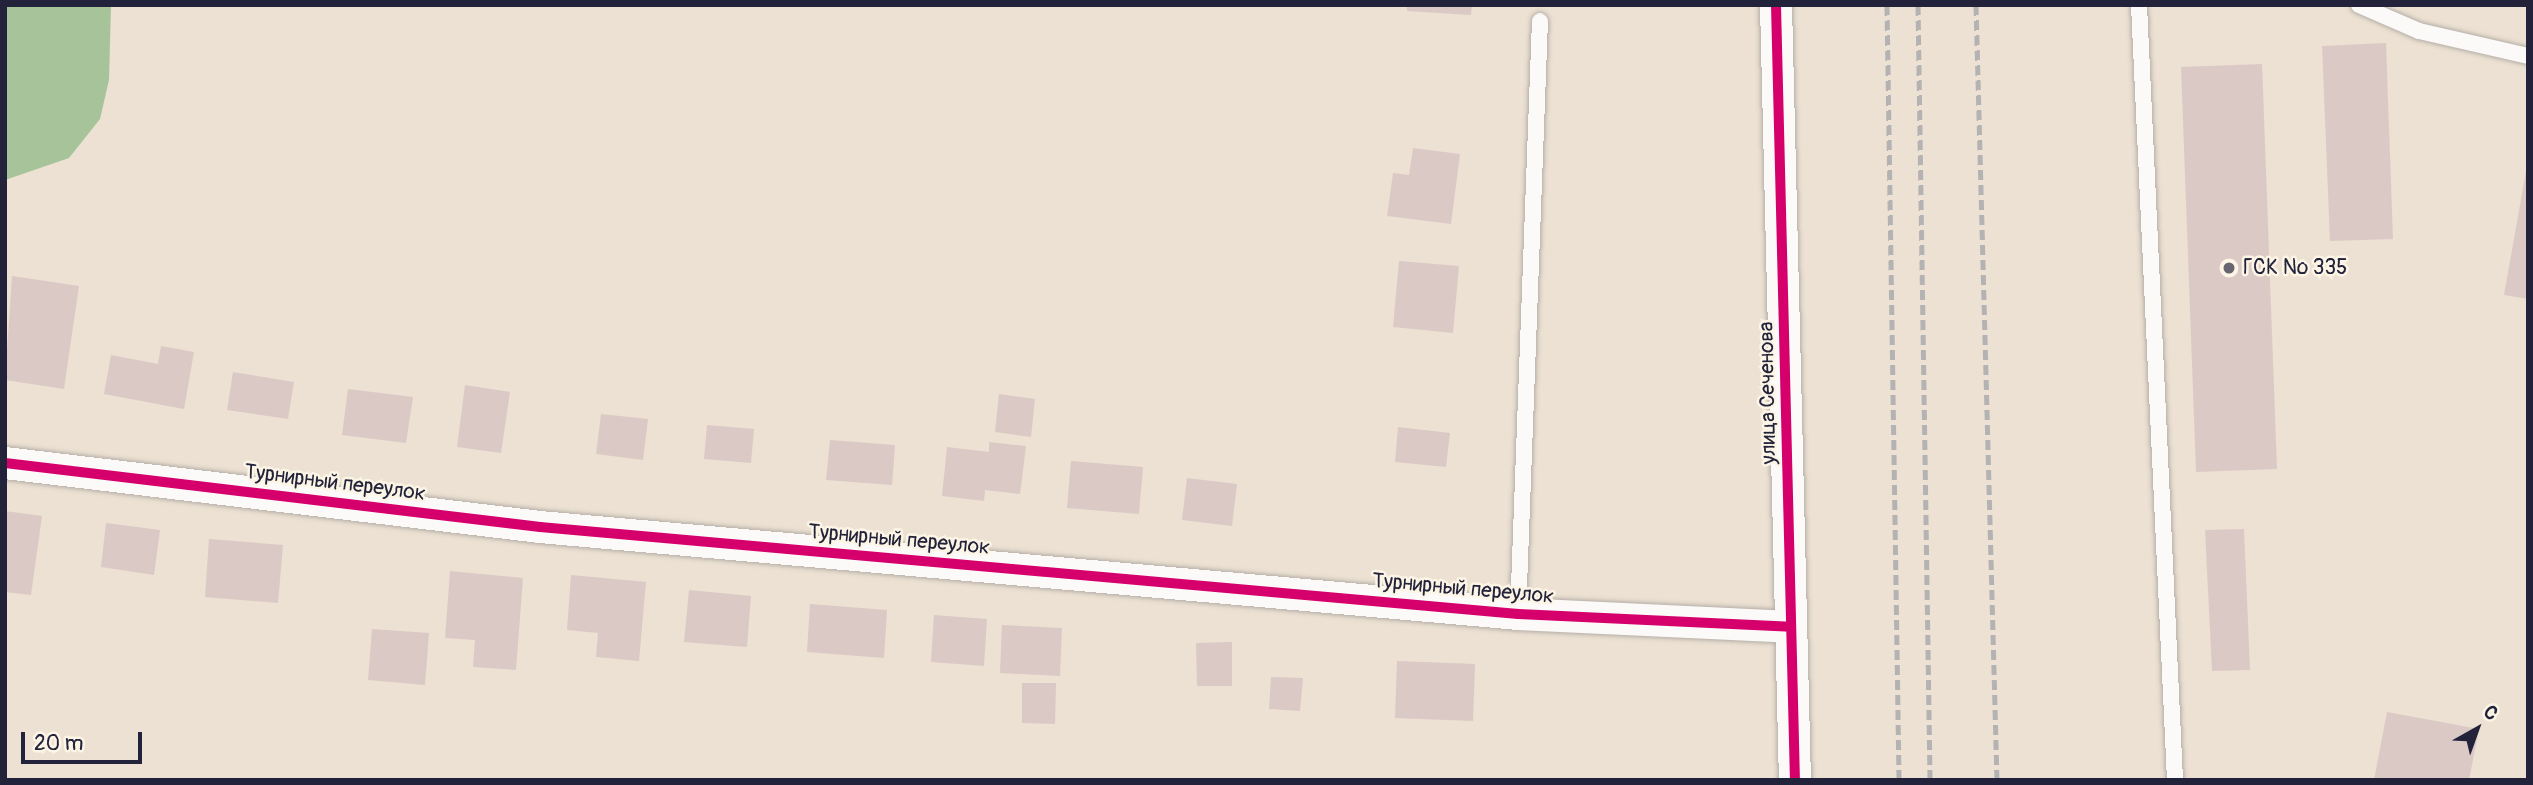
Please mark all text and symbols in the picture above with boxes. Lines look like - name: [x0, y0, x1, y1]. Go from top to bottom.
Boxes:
- place label: ГСК № 335: [2243, 255, 2347, 281]
- marker: ГСК № 335: [2221, 260, 2237, 276]
- street label: улица Сеченова: [1754, 321, 1782, 465]
- street label: Турнирный переулок: [243, 459, 427, 507]
- street label: Турнирный переулок: [807, 520, 991, 560]
- street label: Турнирный переулок: [1371, 569, 1555, 609]
- north arrow: [2442, 694, 2512, 764]
- text: С: [2478, 700, 2503, 726]
- scale bar: [24, 718, 145, 762]
- text: 20 m: [34, 730, 83, 757]

